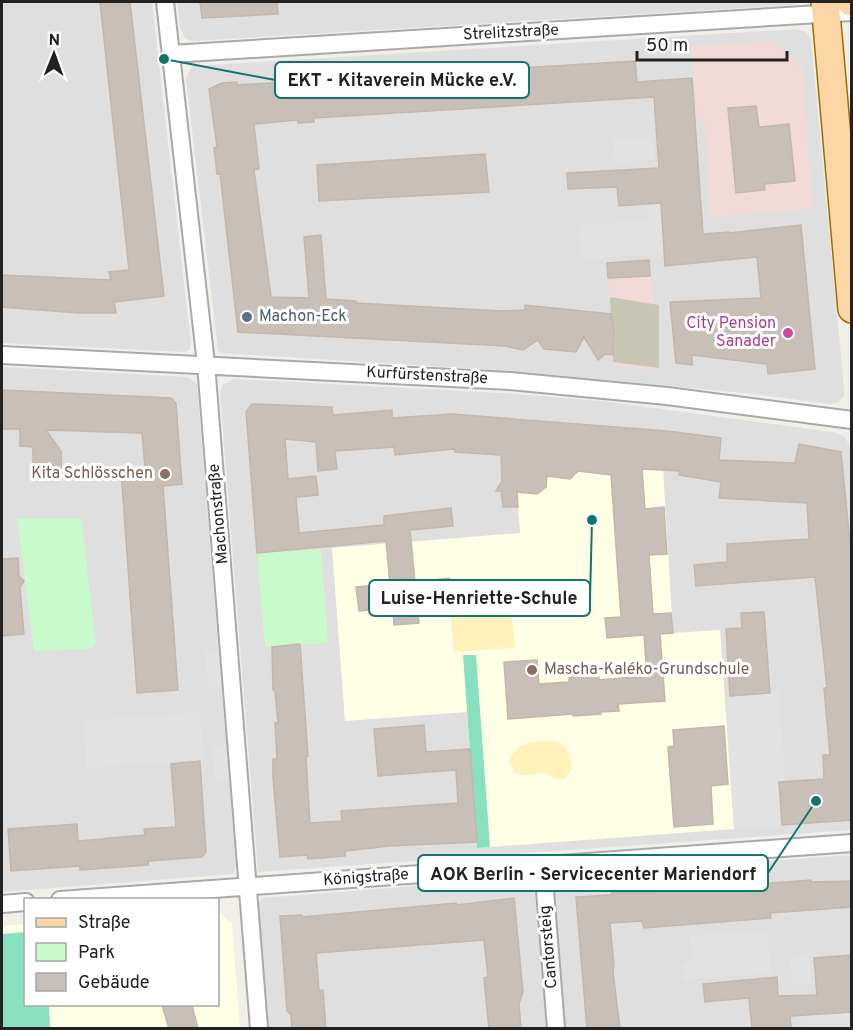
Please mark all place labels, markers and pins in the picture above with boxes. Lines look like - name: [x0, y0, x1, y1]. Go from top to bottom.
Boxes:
- callout: EKT - Kitaverein Mücke e.V.: [275, 62, 529, 98]
- place label: Machon-Eck: [259, 307, 347, 327]
- marker: Machon-Eck: [240, 310, 254, 324]
- place label: City Pension Sanader: [686, 314, 776, 352]
- marker: City Pension Sanader: [781, 326, 795, 340]
- place label: Kita Schlösschen: [31, 464, 153, 484]
- marker: Kita Schlösschen: [158, 467, 172, 481]
- callout: Luise-Henriette-Schule: [369, 580, 590, 616]
- place label: Mascha-Kaléko-Grundschule: [544, 660, 749, 680]
- marker: Mascha-Kaléko-Grundschule: [525, 663, 539, 677]
- callout: AOK Berlin - Servicecenter Mariendorf: [418, 855, 768, 891]

